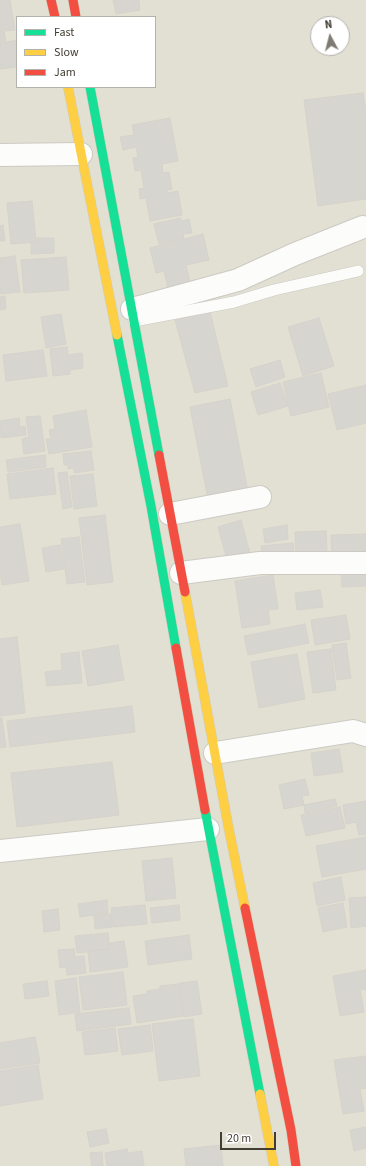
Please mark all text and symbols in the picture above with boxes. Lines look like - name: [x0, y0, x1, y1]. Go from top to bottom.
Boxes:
- legend: [16, 16, 156, 88]
- north arrow: [310, 16, 350, 56]
- text: N: [324, 17, 333, 32]
- text: Fast: [54, 24, 74, 41]
- text: Slow: [54, 44, 79, 61]
- text: Jam: [54, 64, 76, 81]
- scale bar: [222, 1124, 278, 1150]
- text: 20 m: [227, 1130, 251, 1147]

